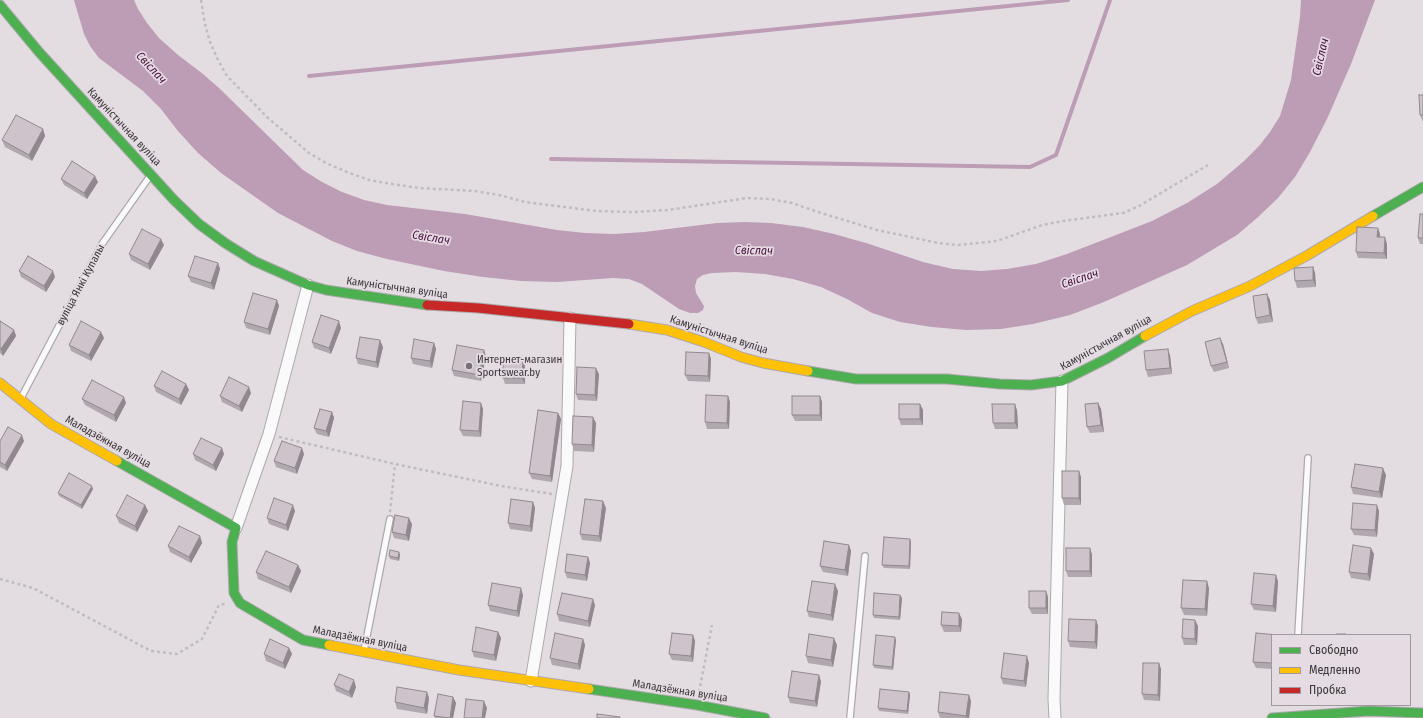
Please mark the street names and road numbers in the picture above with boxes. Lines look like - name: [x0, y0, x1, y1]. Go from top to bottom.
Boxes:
- street label: Камуністычная вуліца: [84, 85, 164, 169]
- street label: вуліца Янкі Купалы: [54, 242, 108, 328]
- street label: Камуністычная вуліца: [345, 274, 449, 302]
- street label: Камуністычная вуліца: [1058, 312, 1154, 374]
- street label: Камуністычная вуліца: [668, 313, 770, 357]
- street label: Маладзёжная вуліца: [63, 413, 153, 471]
- street label: Маладзёжная вуліца: [312, 623, 408, 655]
- street label: Маладзёжная вуліца: [632, 677, 728, 705]

